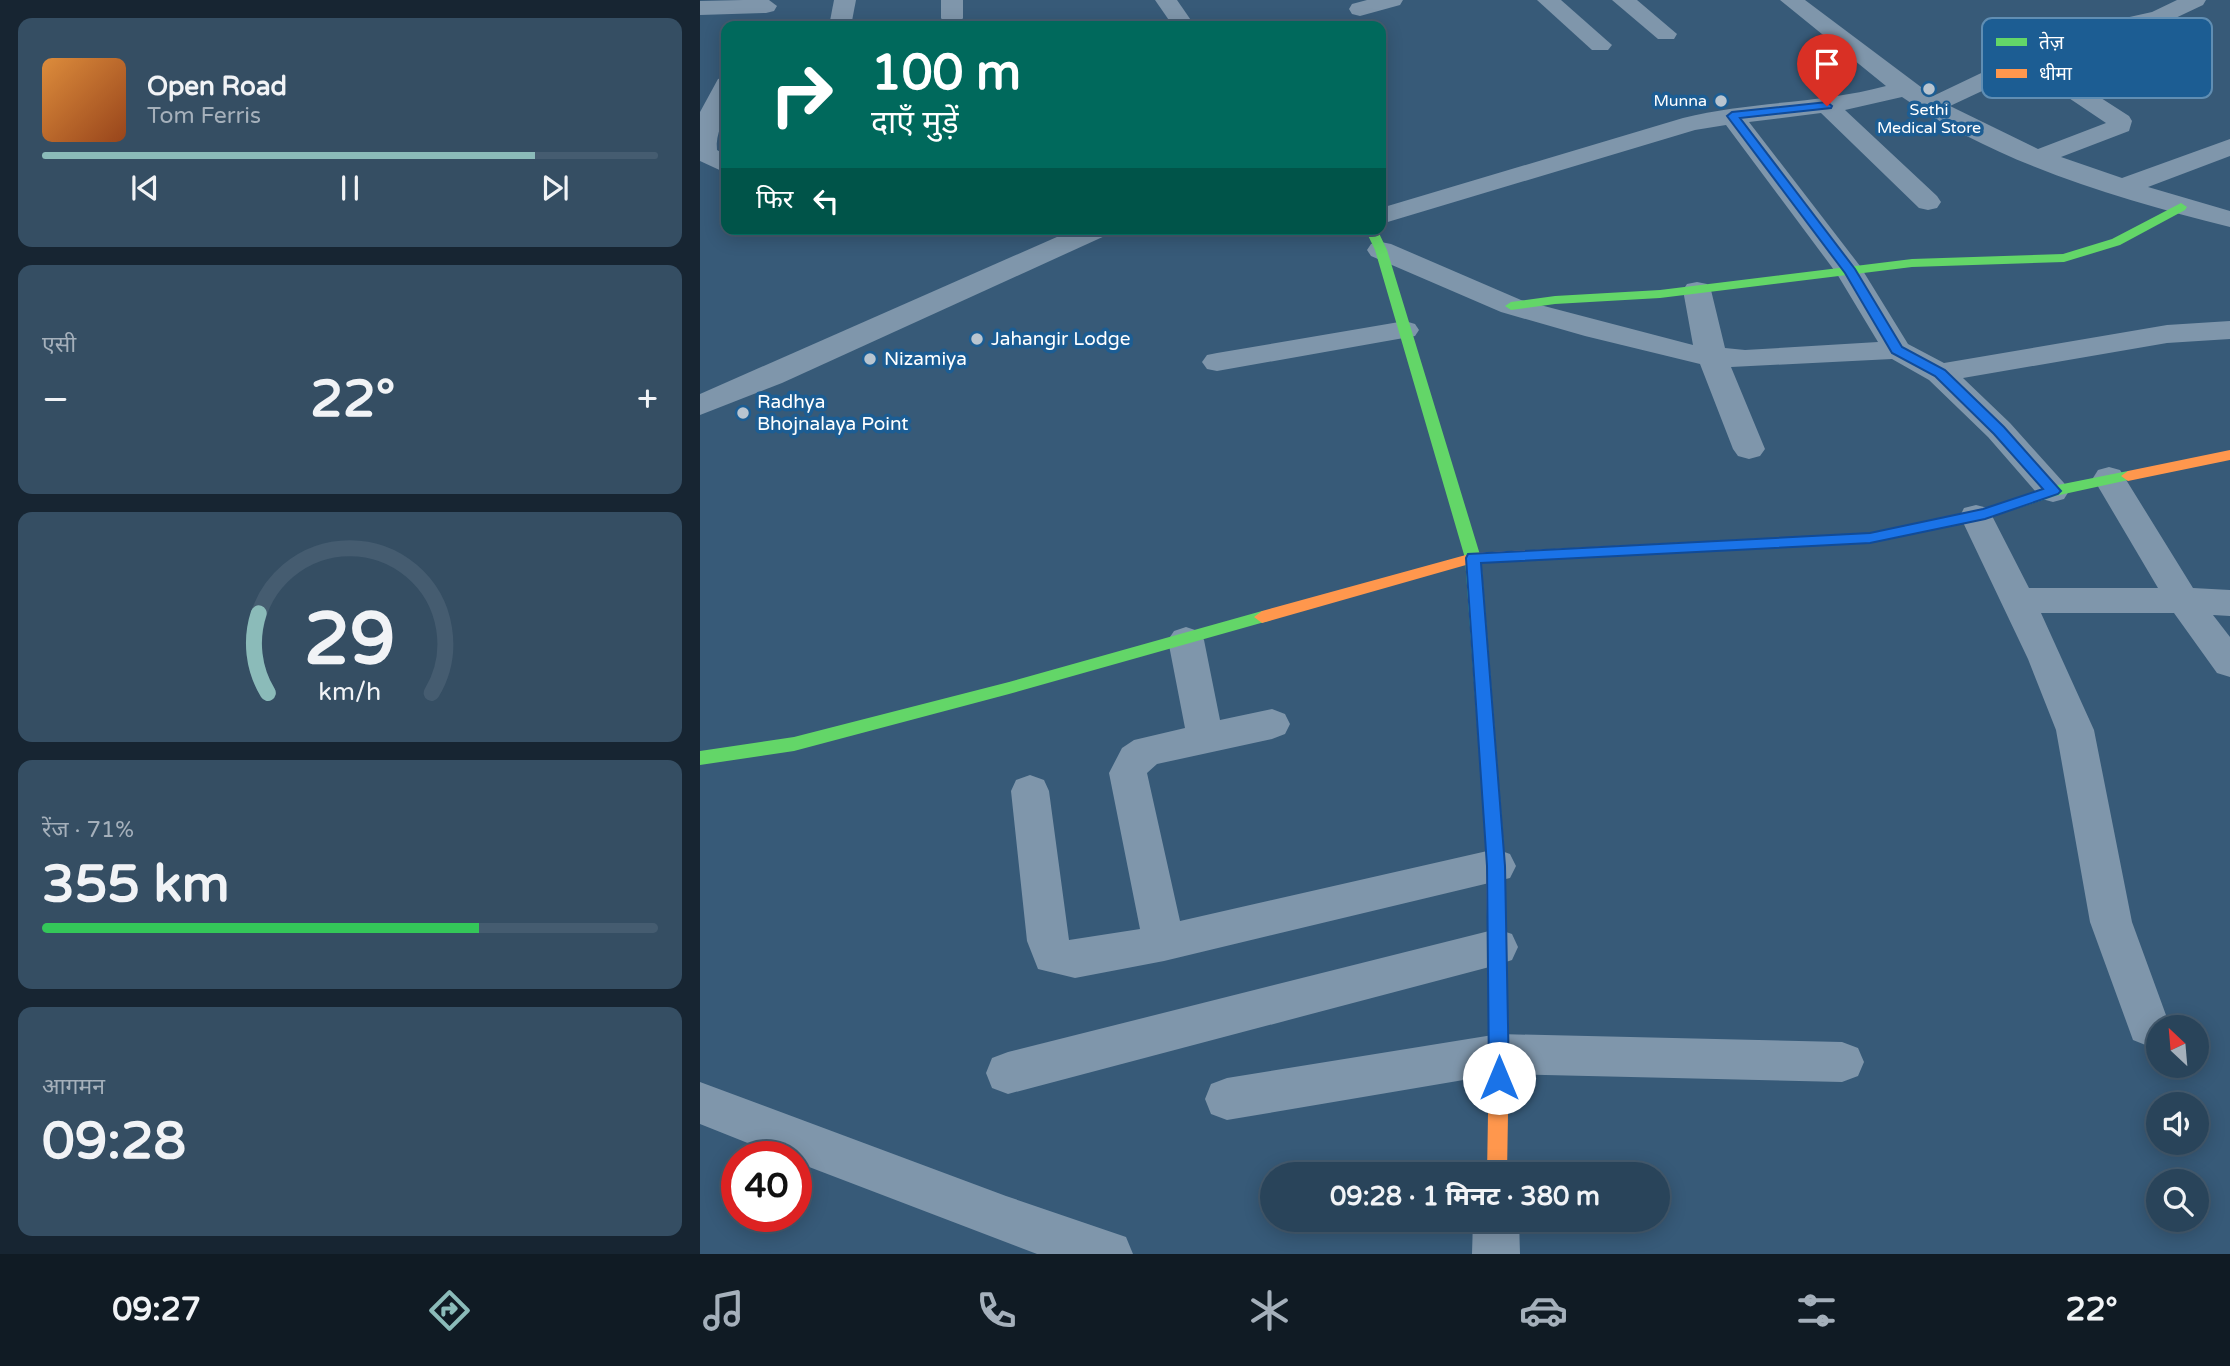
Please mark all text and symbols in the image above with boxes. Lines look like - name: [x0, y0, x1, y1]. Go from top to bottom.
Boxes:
- legend: [1982, 18, 2212, 98]
- text: तेज़: [2039, 31, 2065, 54]
- pin: [1797, 34, 1857, 106]
- text: 100 m: [871, 44, 1021, 103]
- icon: arrive: [1808, 45, 1846, 83]
- icon: right: [756, 49, 847, 140]
- text: धीमा: [2039, 63, 2073, 85]
- text: Open Road: [147, 71, 287, 102]
- marker: Sethi Medical Store: [1921, 81, 1937, 97]
- place label: Munna: [1654, 91, 1707, 111]
- marker: Munna: [1713, 93, 1729, 109]
- place label: Sethi Medical Store: [1877, 100, 1981, 138]
- text: Tom Ferris: [147, 102, 261, 130]
- text: दाएँ मुड़ें: [871, 104, 959, 142]
- icon: previous: [126, 169, 164, 207]
- icon: pause: [331, 169, 369, 207]
- icon: next: [536, 169, 574, 207]
- icon: left: [807, 182, 845, 220]
- text: फिर: [756, 184, 793, 215]
- place label: Jahangir Lodge: [991, 328, 1131, 350]
- text: एसी: [42, 331, 76, 359]
- marker: Jahangir Lodge: [969, 331, 985, 347]
- place label: Nizamiya: [884, 348, 967, 370]
- marker: Nizamiya: [862, 351, 878, 367]
- text: 22°: [310, 368, 395, 431]
- text: −: [42, 377, 69, 423]
- text: +: [637, 377, 658, 423]
- place label: Radhya Bhojnalaya Point: [757, 391, 909, 435]
- marker: Radhya Bhojnalaya Point: [735, 405, 751, 421]
- text: 29: [304, 596, 396, 684]
- text: km/h: [319, 677, 381, 707]
- text: रेंज · 71%: [42, 816, 134, 844]
- text: 355 km: [42, 853, 230, 916]
- north arrow: [2146, 1015, 2208, 1078]
- map controls: [2146, 1015, 2209, 1232]
- position arrow: [1462, 1041, 1536, 1115]
- text: आगमन: [42, 1073, 105, 1101]
- button: sound: [2146, 1092, 2209, 1155]
- text: 09:28: [42, 1110, 186, 1173]
- speed limit sign: 40: [721, 1141, 812, 1232]
- button: search: [2146, 1169, 2209, 1232]
- text: 09:28 · 1 मिनट · 380 m: [1330, 1181, 1600, 1212]
- icon: directions: [425, 1286, 474, 1335]
- icon: music: [699, 1286, 748, 1335]
- icon: phone: [972, 1286, 1021, 1335]
- icon: climate: [1245, 1286, 1294, 1335]
- icon: car: [1519, 1286, 1568, 1335]
- icon: filters: [1792, 1286, 1841, 1335]
- text: 09:27: [112, 1291, 201, 1329]
- text: 22°: [2065, 1291, 2118, 1329]

